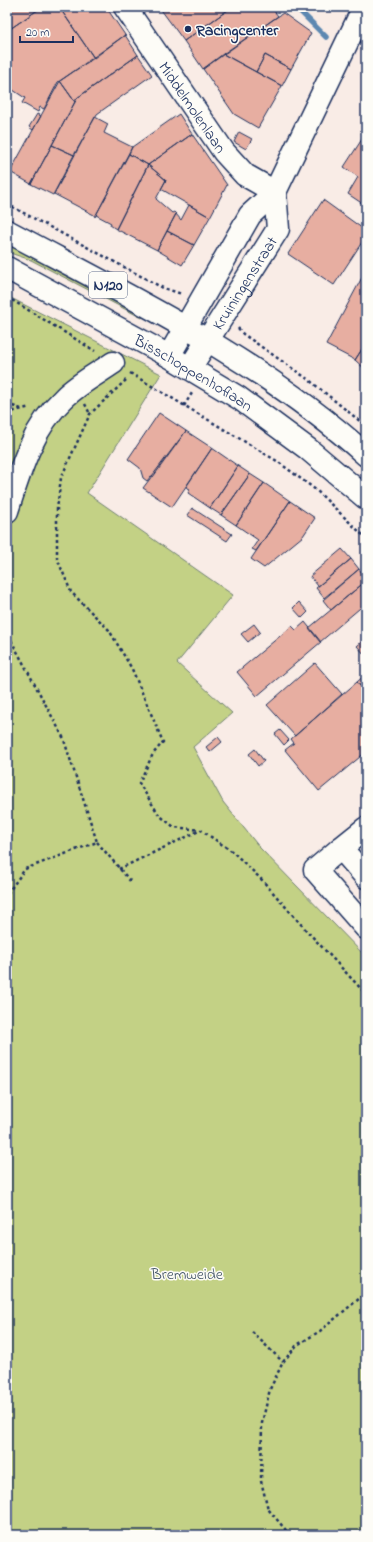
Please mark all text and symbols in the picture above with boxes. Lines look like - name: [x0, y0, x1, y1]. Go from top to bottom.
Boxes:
- scale bar: [20, 18, 73, 44]
- place label: Racingcenter: [195, 19, 279, 44]
- text: 20 m: [26, 24, 49, 42]
- marker: Racingcenter: [183, 24, 193, 34]
- street label: Middelmolenlaan: [152, 57, 232, 159]
- street label: Kruiningenstraat: [207, 232, 285, 335]
- road number: N120: [89, 272, 127, 298]
- street label: Bisschoppenhoflaan: [128, 329, 257, 418]
- park label: Bremweide: [150, 1263, 224, 1287]

